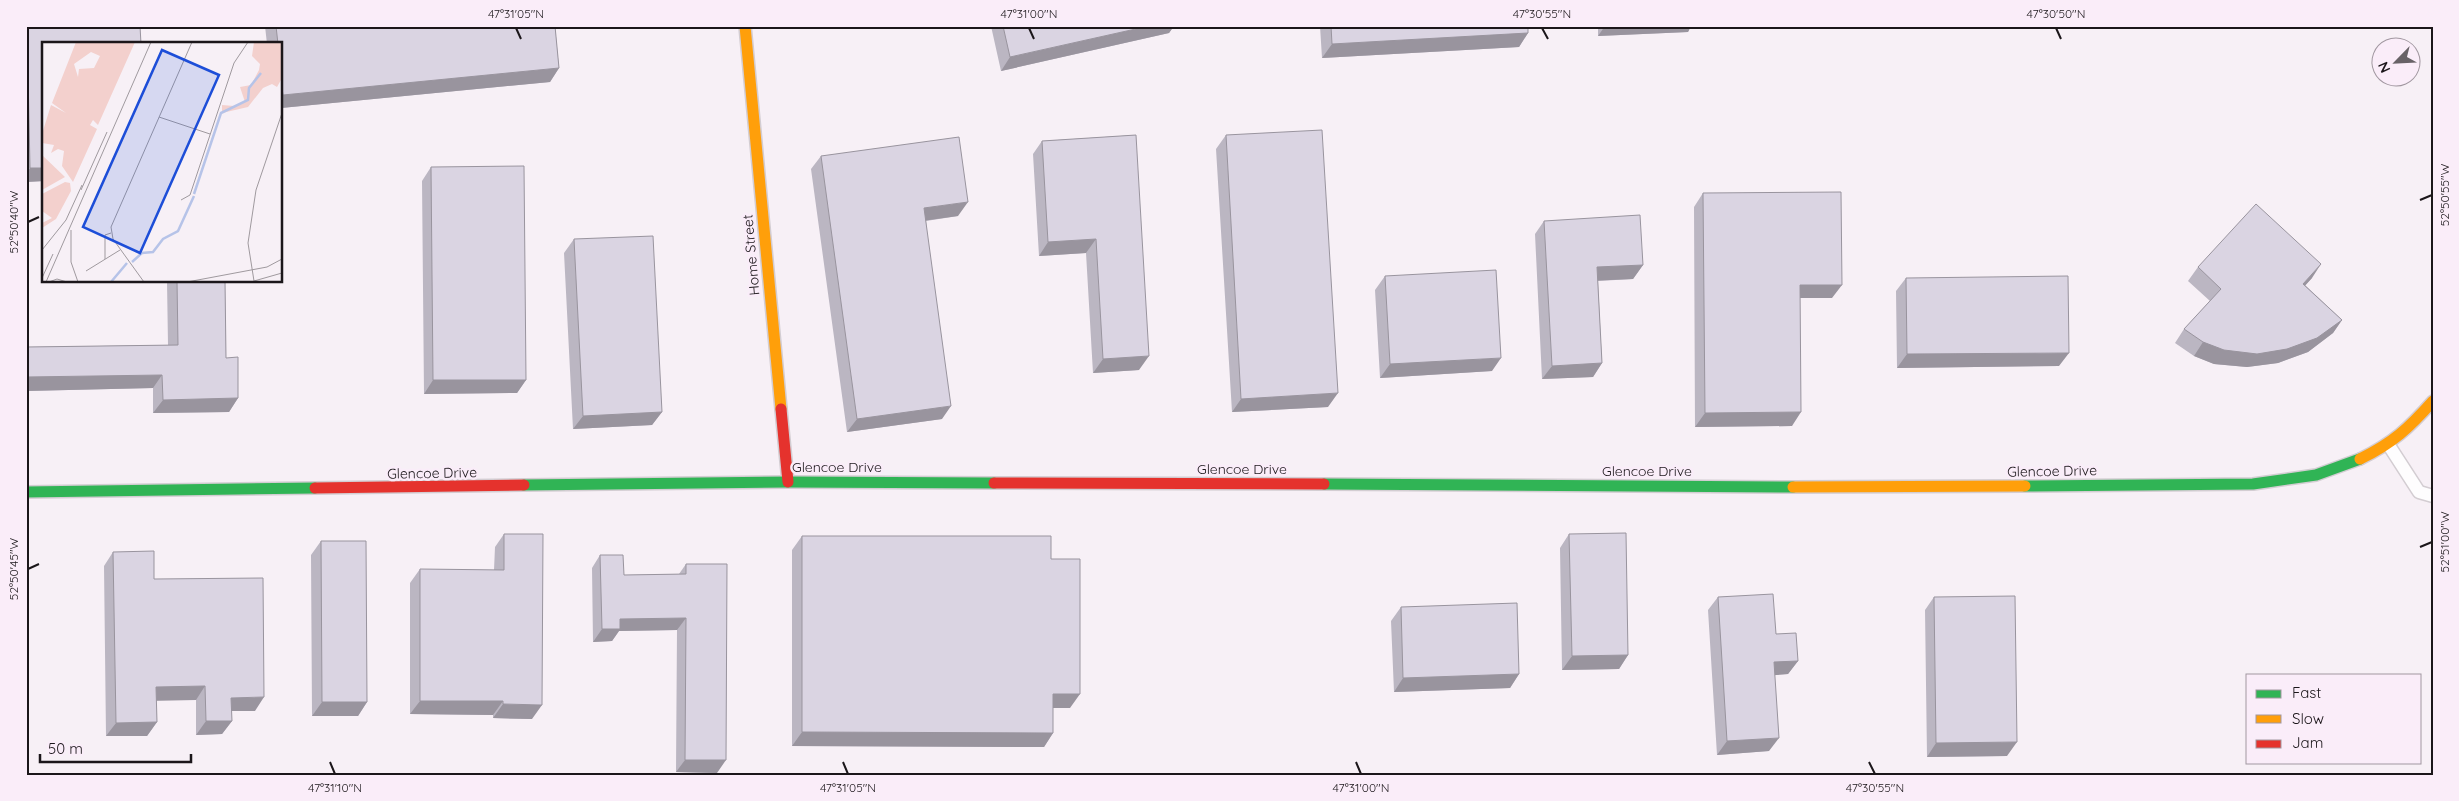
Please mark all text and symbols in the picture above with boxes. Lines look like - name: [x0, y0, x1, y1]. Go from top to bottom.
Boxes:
- text: 47°31'05"N: [488, 6, 544, 21]
- text: 47°31'00"N: [1001, 6, 1057, 21]
- text: 47°30'55"N: [1513, 6, 1571, 21]
- text: 47°30'50"N: [2027, 6, 2085, 21]
- north arrow: [2372, 38, 2422, 88]
- inset map: [42, 42, 282, 282]
- text: N: [2374, 59, 2394, 76]
- text: 52°50'55"W: [2437, 163, 2452, 226]
- text: 52°50'40"W: [6, 190, 21, 253]
- street label: Home Street: [738, 213, 764, 296]
- street label: Glencoe Drive: [792, 458, 882, 476]
- street label: Glencoe Drive: [1197, 460, 1287, 478]
- street label: Glencoe Drive: [2007, 461, 2097, 481]
- street label: Glencoe Drive: [1602, 462, 1692, 480]
- street label: Glencoe Drive: [387, 463, 477, 483]
- text: 52°51'00"W: [2437, 511, 2452, 572]
- text: 52°50'45"W: [6, 537, 21, 600]
- legend: [2246, 674, 2422, 764]
- text: Fast: [2292, 683, 2321, 702]
- text: Slow: [2292, 709, 2324, 728]
- scale bar: [40, 731, 191, 763]
- text: Jam: [2292, 733, 2323, 752]
- text: 50 m: [48, 739, 83, 758]
- text: 47°31'10"N: [308, 780, 362, 795]
- text: 47°31'05"N: [820, 780, 876, 795]
- text: 47°31'00"N: [1333, 780, 1389, 795]
- text: 47°30'55"N: [1846, 780, 1904, 795]

